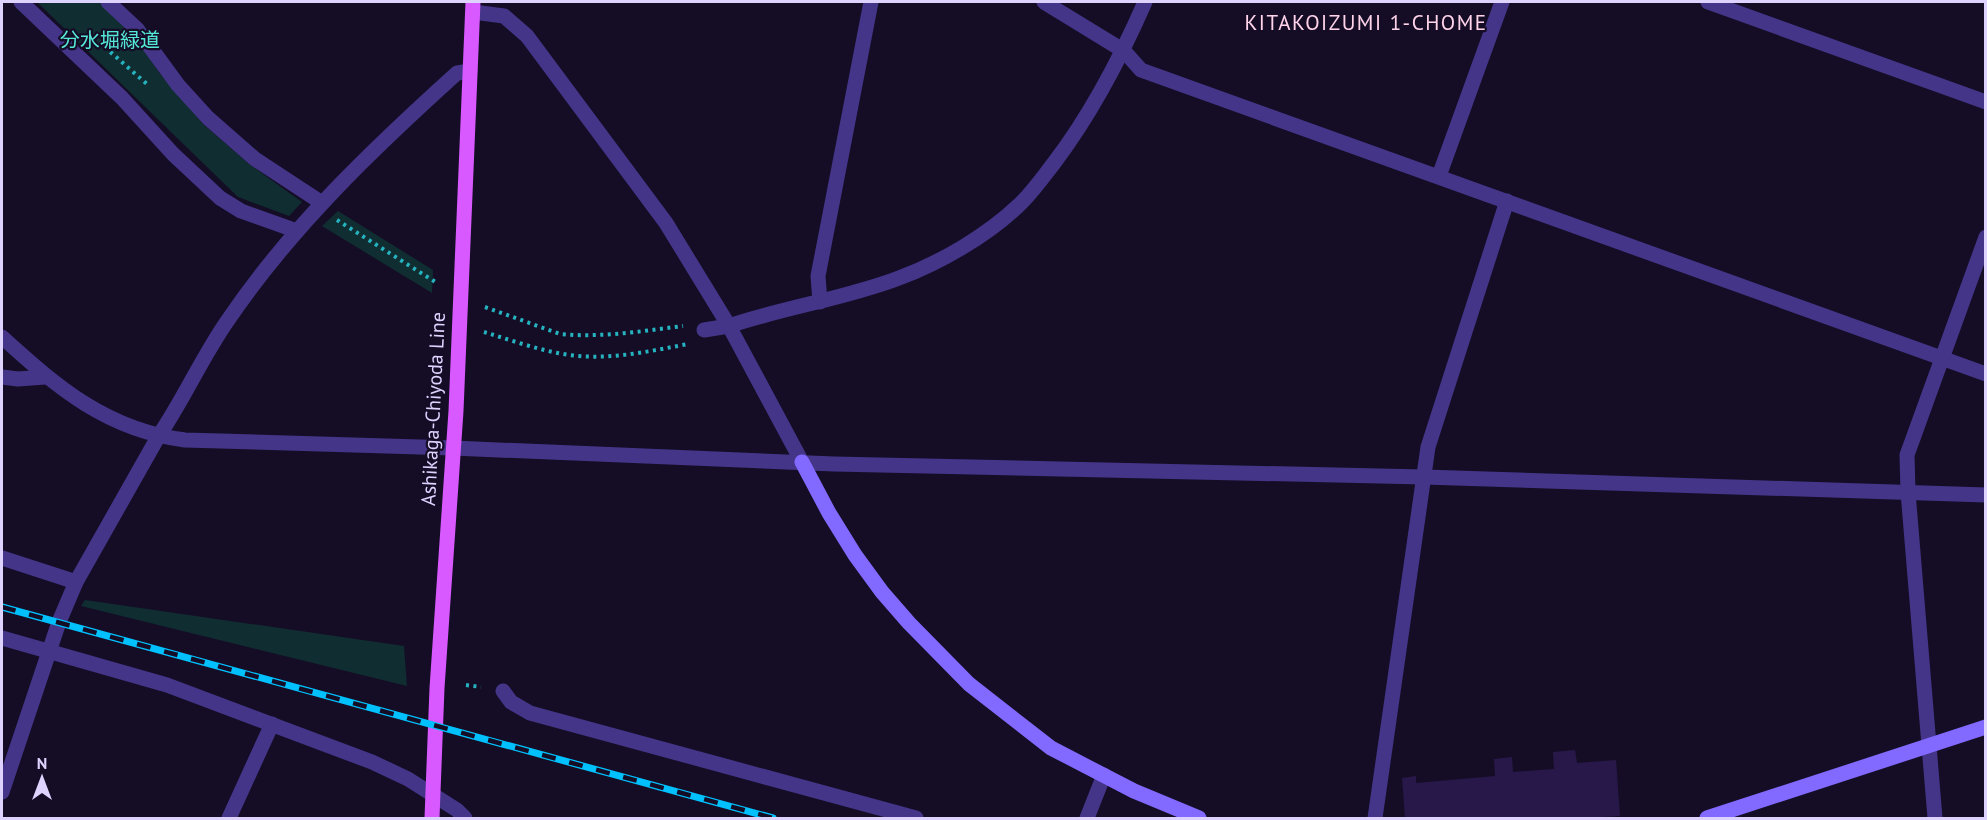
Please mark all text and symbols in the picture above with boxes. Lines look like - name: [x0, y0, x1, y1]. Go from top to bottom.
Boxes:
- district label: KITAKOIZUMI 1-CHOME: [1244, 9, 1488, 36]
- park label: 分水堀緑道: [60, 27, 160, 53]
- street label: Ashikaga-Chiyoda Line: [415, 311, 451, 507]
- north arrow: [12, 748, 72, 808]
- text: N: [37, 753, 47, 773]

